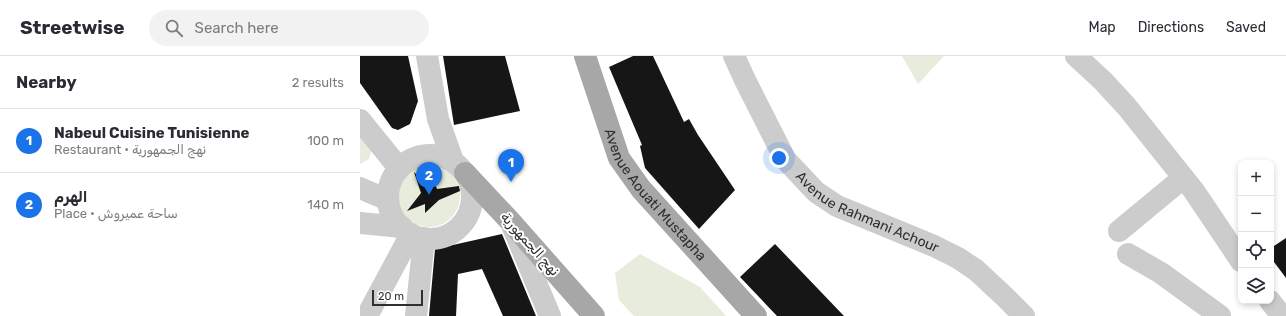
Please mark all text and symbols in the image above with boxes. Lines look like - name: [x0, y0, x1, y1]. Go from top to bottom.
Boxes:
- search box: [149, 10, 429, 46]
- text: Streetwise: [20, 16, 125, 39]
- icon: search: [163, 17, 185, 39]
- text: Search here: [195, 19, 279, 37]
- text: Map: [1089, 19, 1116, 36]
- text: Directions: [1138, 19, 1204, 36]
- text: Saved: [1226, 19, 1266, 36]
- text: Nearby: [16, 72, 77, 92]
- text: 2 results: [292, 75, 344, 90]
- text: Nabeul Cuisine Tunisienne: [54, 124, 250, 142]
- street label: Avenue Aouati Mustapha: [601, 126, 710, 264]
- text: 1: [26, 133, 32, 148]
- text: 100 m: [307, 133, 344, 148]
- text: Restaurant · نهج الجمهورية: [54, 142, 206, 157]
- your location: [769, 148, 789, 168]
- pin: 1: [498, 149, 524, 182]
- map controls: [1238, 160, 1274, 304]
- button: +: [1238, 160, 1274, 196]
- pin: 2: [416, 162, 442, 195]
- street label: Avenue Rahmani Achour: [792, 168, 943, 256]
- text: الهرم: [54, 188, 88, 206]
- button: −: [1238, 196, 1274, 232]
- text: 2: [25, 197, 33, 212]
- text: 140 m: [307, 197, 344, 212]
- text: Place · ساحة عميروش: [54, 206, 178, 221]
- street label: نهج الجمهورية: [495, 209, 563, 281]
- button: locate: [1238, 232, 1274, 268]
- button: layers: [1238, 268, 1274, 304]
- scale bar: [372, 288, 423, 307]
- text: 20 m: [378, 290, 404, 303]

